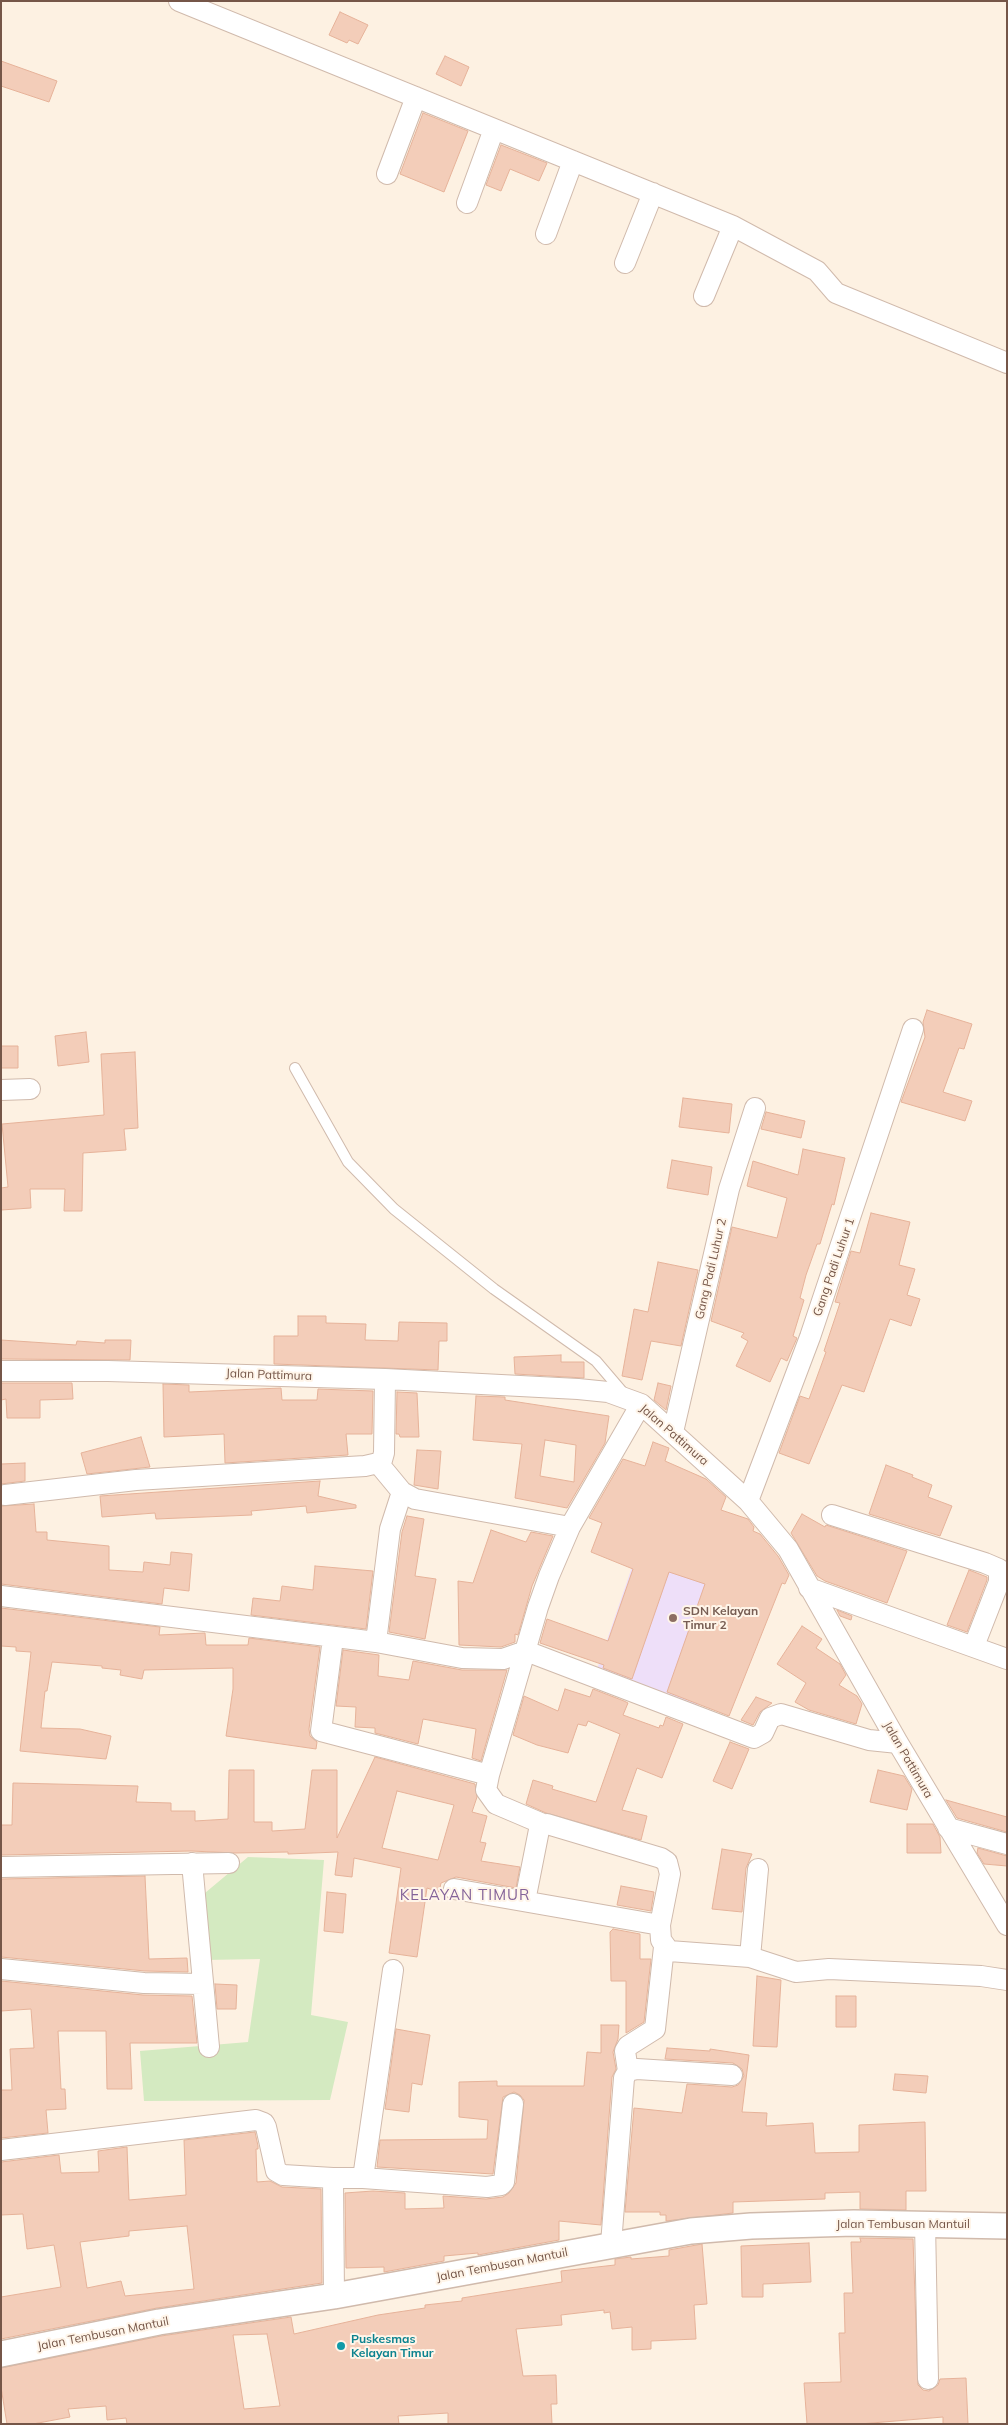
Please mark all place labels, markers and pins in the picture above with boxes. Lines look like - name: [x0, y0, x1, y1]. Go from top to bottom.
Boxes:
- place label: SDN Kelayan Timur 2: [683, 1604, 758, 1632]
- marker: SDN Kelayan Timur 2: [667, 1612, 679, 1624]
- place label: Puskesmas Kelayan Timur: [351, 2332, 433, 2360]
- marker: Puskesmas Kelayan Timur: [335, 2340, 347, 2352]

